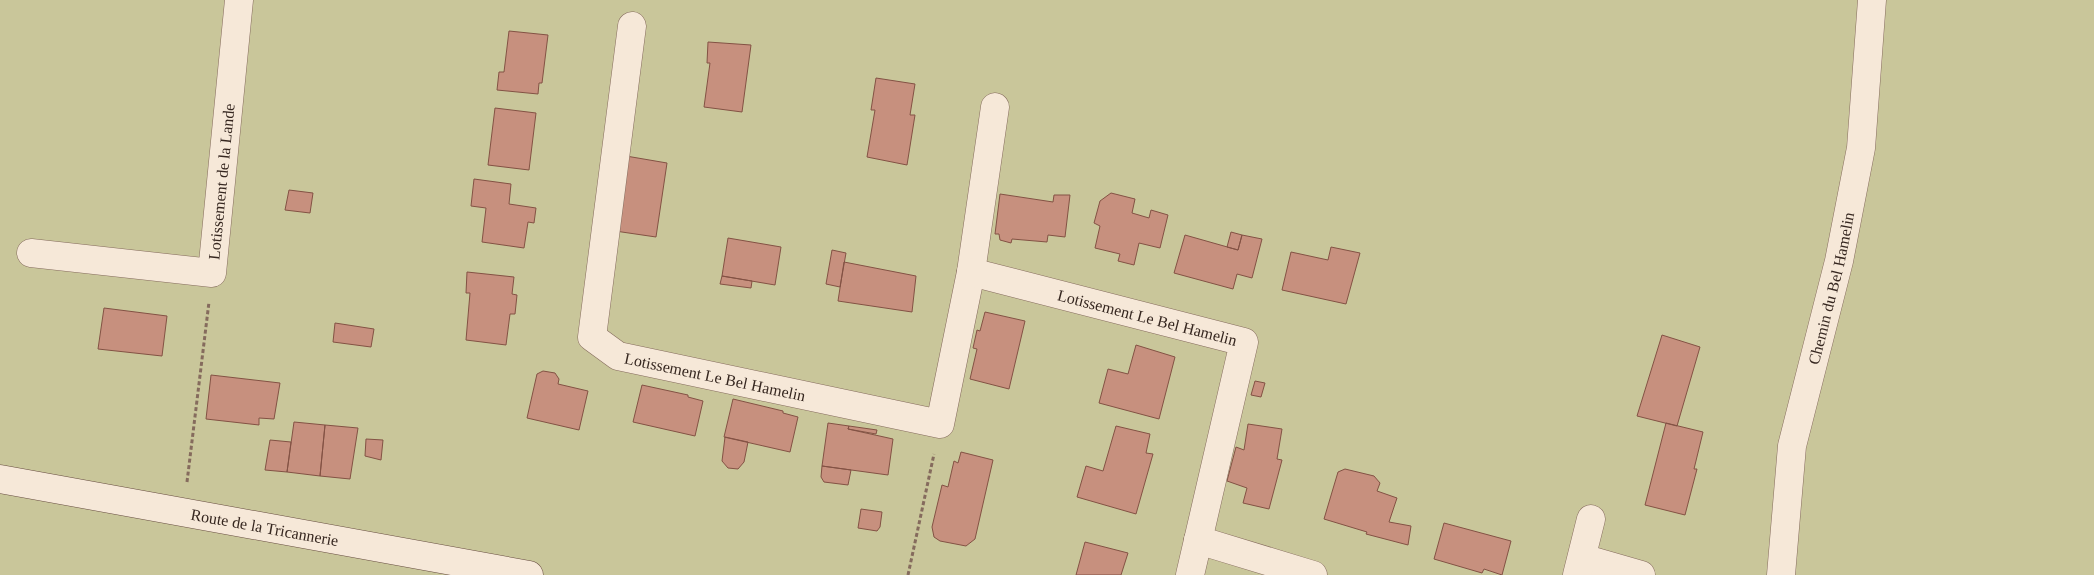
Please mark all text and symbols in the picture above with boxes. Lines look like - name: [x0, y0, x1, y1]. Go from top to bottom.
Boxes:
- street label: Lotissement de la Lande: [205, 103, 238, 261]
- street label: Chemin du Bel Hamelin: [1805, 211, 1857, 366]
- street label: Lotissement Le Bel Hamelin: [1056, 287, 1239, 349]
- street label: Lotissement Le Bel Hamelin: [623, 350, 807, 404]
- street label: Route de la Tricannerie: [189, 506, 340, 549]

